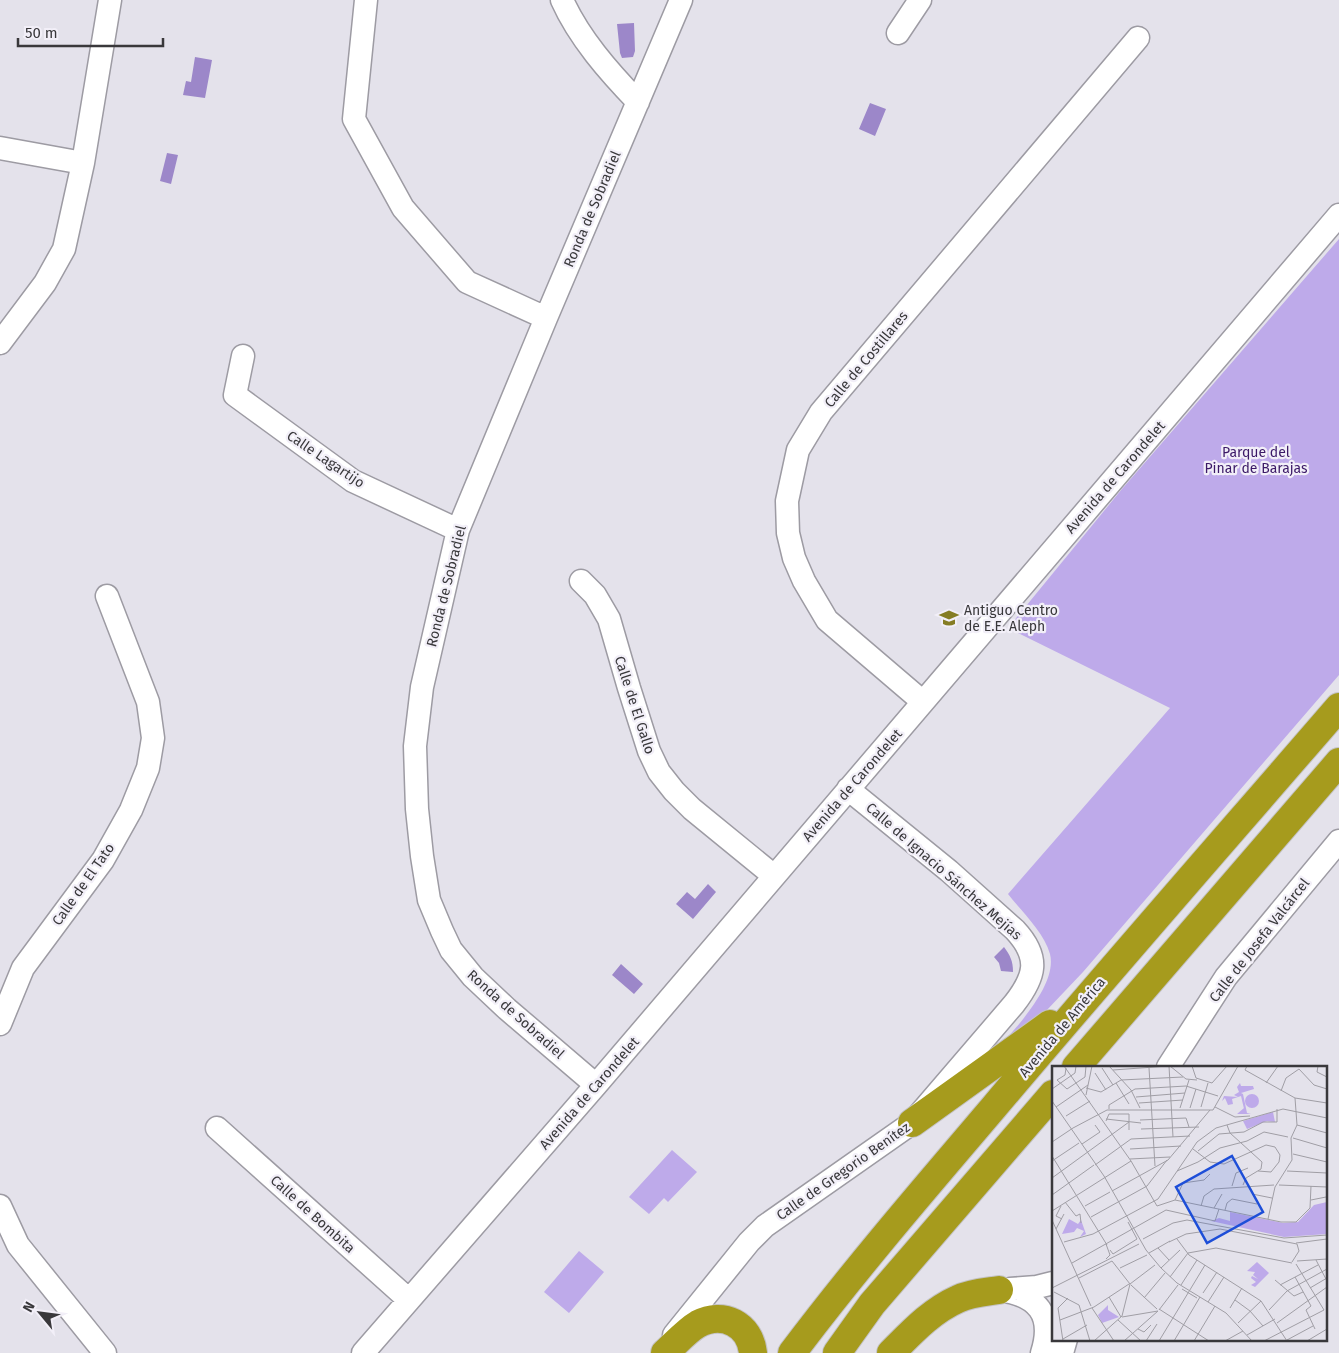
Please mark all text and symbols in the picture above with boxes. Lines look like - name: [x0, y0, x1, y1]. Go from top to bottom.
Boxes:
- scale bar: [18, 15, 162, 47]
- text: 50 m: [25, 24, 58, 42]
- street label: Ronda de Sobradiel: [560, 148, 625, 270]
- street label: Calle de Costillares: [821, 307, 912, 411]
- street label: Avenida de Carondelet: [1062, 417, 1169, 537]
- street label: Calle Lagartijo: [284, 427, 368, 492]
- park label: Parque del Pinar de Barajas: [1204, 444, 1308, 477]
- street label: Ronda de Sobradiel: [423, 524, 470, 649]
- place label: Antiguo Centro de E.E. Aleph: [964, 602, 1058, 635]
- school or university icon: Antiguo Centro de E.E. Aleph: [938, 607, 960, 629]
- street label: Calle de El Gallo: [611, 654, 658, 756]
- street label: Avenida de Carondelet: [799, 725, 906, 845]
- street label: Calle de Ignacio Sánchez Mejías: [862, 799, 1025, 944]
- street label: Calle de El Tato: [49, 840, 118, 929]
- street label: Calle de Josefa Valcárcel: [1206, 875, 1313, 1006]
- street label: Ronda de Sobradiel: [464, 966, 568, 1062]
- street label: Avenida de América: [1016, 974, 1109, 1081]
- street label: Avenida de Carondelet: [536, 1033, 643, 1153]
- inset map: [1052, 1066, 1326, 1340]
- street label: Calle de Gregorio Benítez: [773, 1119, 913, 1224]
- street label: Calle de Bombita: [267, 1172, 358, 1257]
- north arrow: [15, 1288, 65, 1338]
- text: N: [19, 1299, 39, 1315]

